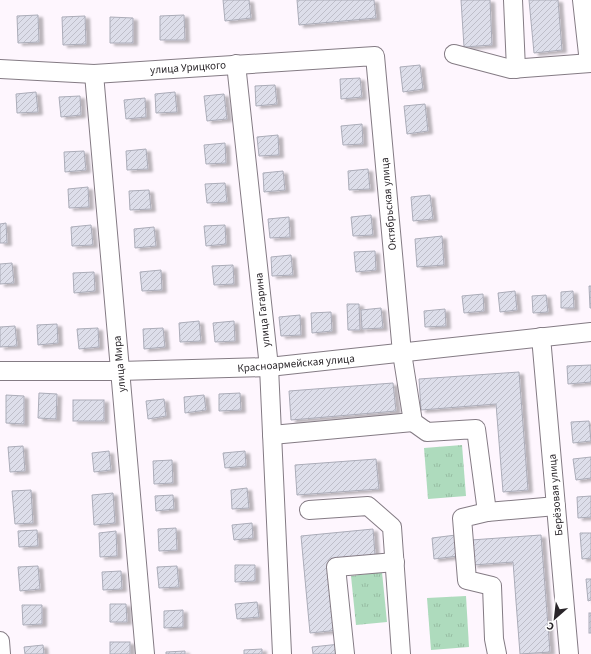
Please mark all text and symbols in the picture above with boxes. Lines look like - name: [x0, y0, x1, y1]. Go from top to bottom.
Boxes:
- street label: улица Урицкого: [150, 57, 227, 78]
- street label: Октябрьская улица: [377, 157, 400, 251]
- street label: улица Гагарина: [251, 272, 274, 348]
- street label: улица Мира: [110, 335, 129, 393]
- street label: Красноармейская улица: [237, 351, 355, 376]
- street label: Берёзовая улица: [544, 453, 567, 537]
- north arrow: [535, 598, 575, 638]
- text: С: [544, 618, 557, 635]

